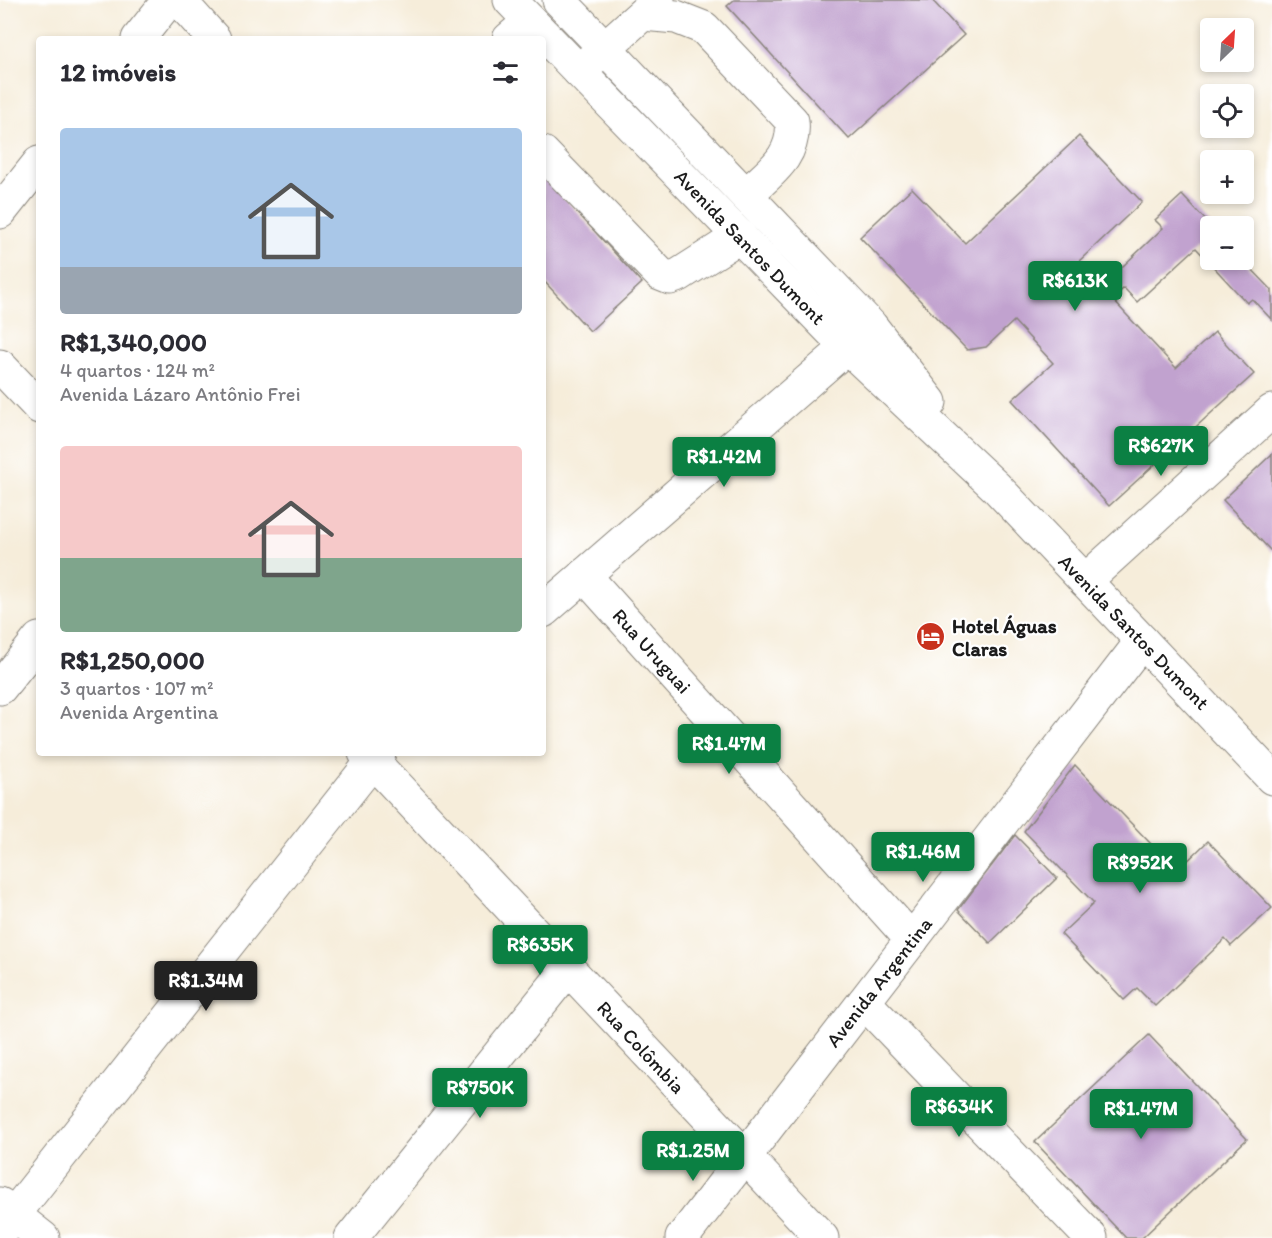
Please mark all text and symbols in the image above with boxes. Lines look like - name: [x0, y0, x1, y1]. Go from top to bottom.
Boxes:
- north arrow: [1200, 18, 1254, 72]
- map controls: [1200, 18, 1254, 270]
- text: 12 imóveis: [60, 56, 176, 88]
- icon: filters: [489, 56, 522, 89]
- button: locate: [1200, 84, 1254, 138]
- button: +: [1200, 150, 1254, 204]
- street label: Avenida Santos Dumont: [670, 164, 830, 330]
- icon: home: [237, 167, 345, 275]
- button: −: [1200, 216, 1254, 270]
- pin: R$613K: [1026, 261, 1124, 312]
- text: R$613K: [1042, 268, 1108, 292]
- text: R$1,340,000: [60, 326, 207, 358]
- text: 4 quartos · 124 m²: [60, 358, 215, 382]
- text: Avenida Lázaro Antônio Frei: [60, 382, 301, 406]
- pin: R$627K: [1112, 426, 1210, 477]
- text: R$627K: [1128, 433, 1194, 457]
- pin: R$1.42M: [669, 437, 779, 488]
- text: R$1.42M: [686, 444, 762, 468]
- icon: home: [237, 485, 345, 593]
- street label: Avenida Santos Dumont: [1054, 549, 1214, 715]
- street label: Rua Uruguai: [608, 604, 696, 698]
- place label: Hotel Águas Claras: [952, 614, 1057, 661]
- hotel icon: Hotel Águas Claras: [915, 621, 947, 653]
- text: R$1,250,000: [60, 644, 205, 676]
- text: 3 quartos · 107 m²: [60, 676, 214, 700]
- text: Avenida Argentina: [60, 700, 218, 724]
- pin: R$1.47M: [674, 724, 784, 775]
- text: R$1.47M: [692, 731, 766, 755]
- pin: R$1.46M: [868, 832, 978, 883]
- text: R$1.46M: [885, 839, 961, 863]
- pin: R$952K: [1091, 843, 1189, 894]
- text: R$952K: [1107, 850, 1173, 874]
- street label: Avenida Argentina: [821, 912, 938, 1052]
- pin: R$635K: [491, 925, 589, 976]
- text: R$635K: [507, 932, 573, 956]
- pin: R$1.34M: [151, 961, 261, 1012]
- text: R$1.34M: [168, 968, 244, 992]
- street label: Rua Colômbia: [592, 996, 690, 1098]
- pin: R$750K: [431, 1068, 529, 1119]
- text: R$750K: [446, 1075, 514, 1099]
- pin: R$634K: [910, 1087, 1008, 1138]
- pin: R$1.47M: [1086, 1089, 1196, 1140]
- text: R$634K: [925, 1094, 993, 1118]
- text: R$1.47M: [1104, 1096, 1178, 1120]
- pin: R$1.25M: [638, 1131, 748, 1182]
- text: R$1.25M: [656, 1138, 730, 1162]

